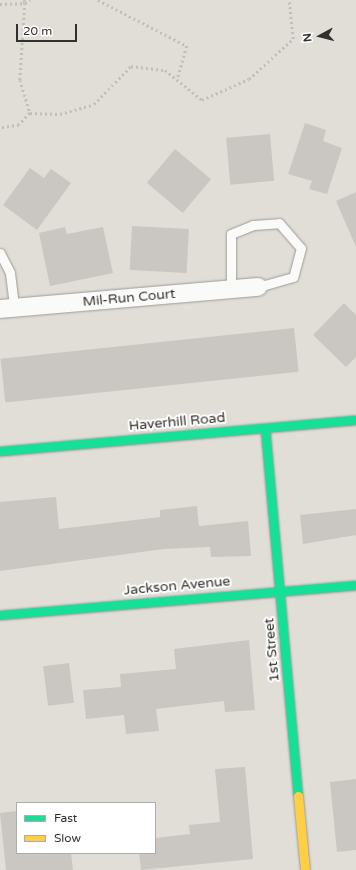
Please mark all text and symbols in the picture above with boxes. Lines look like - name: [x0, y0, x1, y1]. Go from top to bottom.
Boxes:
- scale bar: [18, 16, 79, 42]
- north arrow: [300, 16, 340, 56]
- text: 20 m: [23, 24, 52, 38]
- text: N: [301, 32, 315, 43]
- street label: Mil-Run Court: [82, 286, 176, 310]
- street label: Haverhill Road: [128, 409, 226, 435]
- street label: Jackson Avenue: [123, 573, 231, 599]
- street label: 1st Street: [261, 617, 283, 683]
- legend: [16, 802, 156, 854]
- text: Fast: [54, 811, 77, 825]
- text: Slow: [54, 831, 81, 845]

